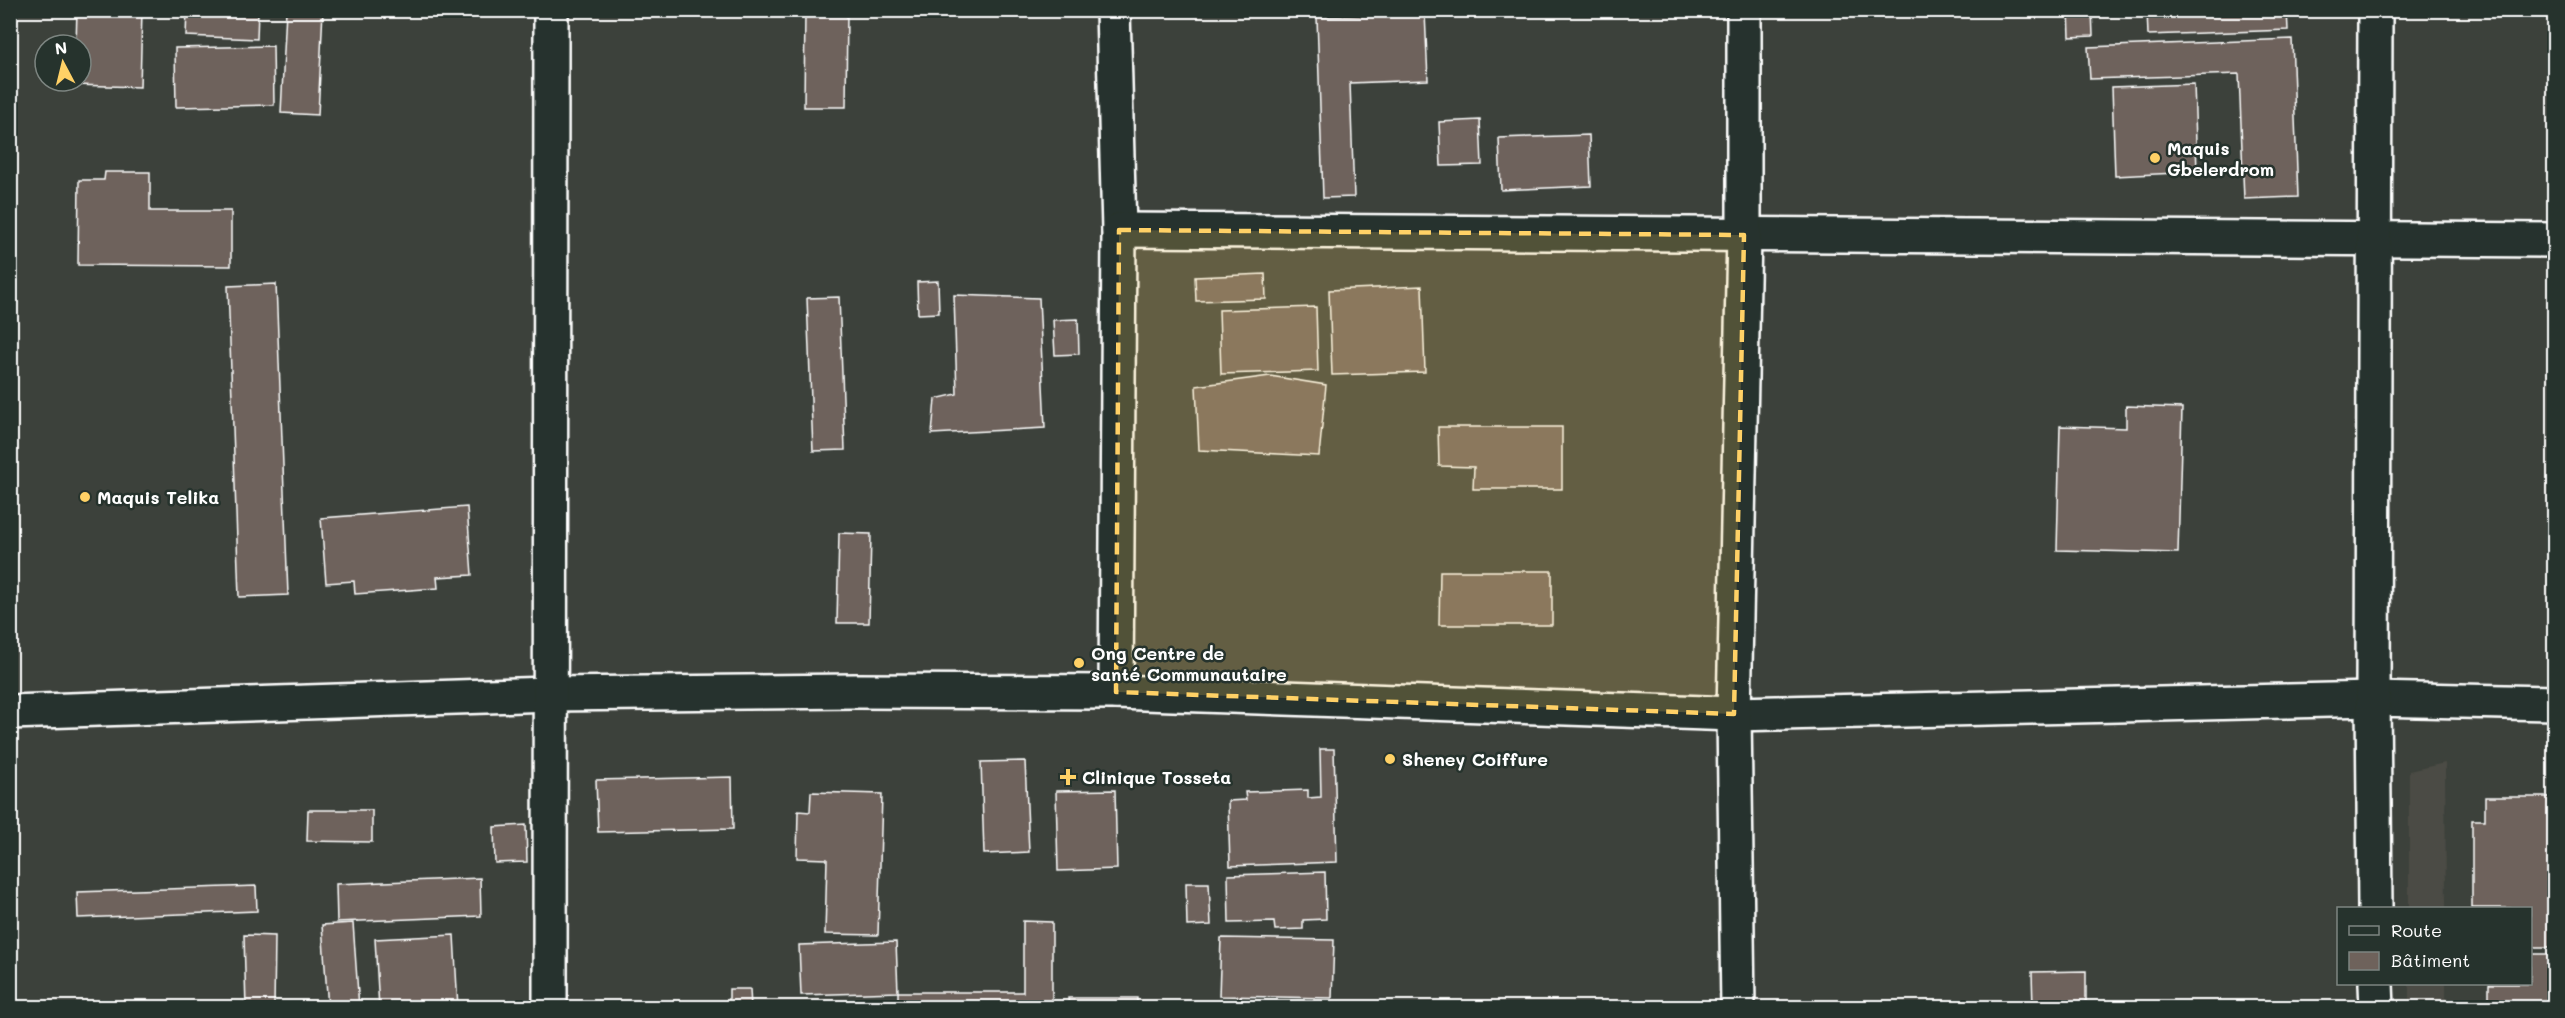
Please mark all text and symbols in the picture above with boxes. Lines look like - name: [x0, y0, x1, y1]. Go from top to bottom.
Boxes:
- north arrow: [33, 33, 93, 93]
- text: N: [54, 36, 68, 59]
- place label: Maquis Gbelerdrom: [2167, 136, 2274, 181]
- marker: Maquis Gbelerdrom: [2148, 151, 2162, 165]
- place label: Maquis Telika: [97, 485, 219, 509]
- marker: Maquis Telika: [78, 490, 92, 504]
- place label: Ong Centre de santé Communautaire: [1091, 641, 1287, 686]
- marker: Ong Centre de santé Communautaire: [1072, 656, 1086, 670]
- place label: Sheney Coiffure: [1402, 747, 1548, 771]
- marker: Sheney Coiffure: [1383, 752, 1397, 766]
- place label: Clinique Tosseta: [1082, 765, 1231, 789]
- marker: Clinique Tosseta: [1059, 768, 1077, 786]
- legend: [2337, 907, 2532, 985]
- text: Route: [2391, 918, 2442, 942]
- text: Bâtiment: [2391, 948, 2470, 972]

